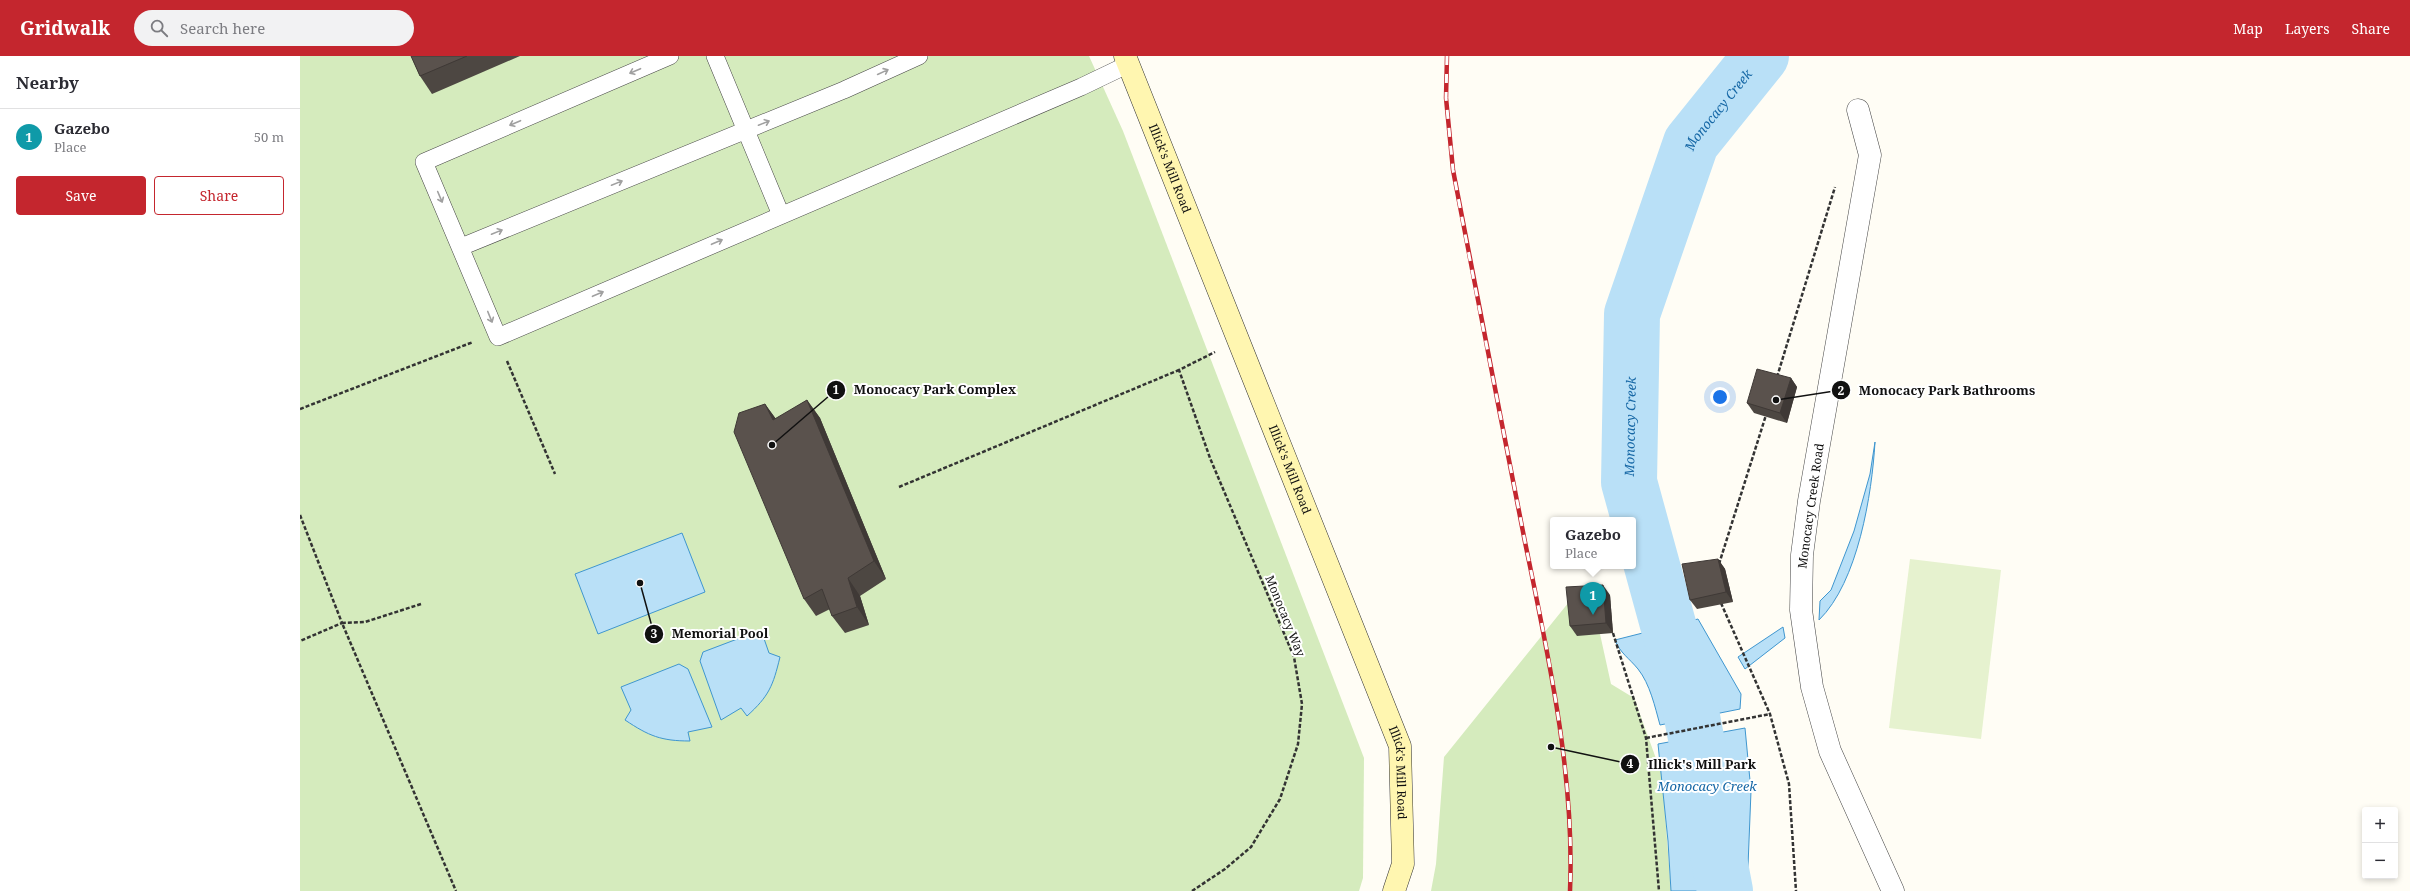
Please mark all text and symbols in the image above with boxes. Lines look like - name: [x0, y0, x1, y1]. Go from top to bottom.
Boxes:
- search box: [134, 10, 414, 46]
- text: Gridwalk: [20, 15, 110, 41]
- icon: search: [148, 17, 170, 39]
- text: Search here: [180, 18, 265, 38]
- text: Map: [2233, 19, 2263, 38]
- text: Layers: [2285, 19, 2330, 38]
- text: Share: [2352, 19, 2390, 38]
- water label: Monocacy Creek: [1680, 65, 1756, 154]
- one-way arrow: [629, 68, 641, 76]
- one-way arrow: [877, 68, 889, 75]
- text: Nearby: [16, 71, 79, 94]
- text: Gazebo: [54, 118, 110, 138]
- one-way arrow: [510, 119, 522, 127]
- one-way arrow: [757, 119, 769, 126]
- street label: Illick's Mill Road: [1145, 121, 1196, 216]
- text: 1: [25, 128, 33, 146]
- text: 50 m: [254, 128, 284, 146]
- text: Place: [54, 138, 87, 156]
- button: Save: [16, 176, 146, 215]
- button: Share: [154, 176, 284, 215]
- one-way arrow: [611, 178, 623, 186]
- one-way arrow: [436, 191, 444, 203]
- one-way arrow: [491, 228, 503, 235]
- one-way arrow: [711, 238, 723, 246]
- one-way arrow: [591, 290, 603, 297]
- one-way arrow: [487, 311, 494, 323]
- water label: Monocacy Creek: [1620, 376, 1640, 477]
- callout: Monocacy Park Complex: [826, 377, 1025, 402]
- callout: Monocacy Park Bathrooms: [1831, 378, 2044, 403]
- text: Monocacy Park Complex: [854, 380, 1017, 398]
- text: 1: [833, 381, 840, 398]
- text: Monocacy Park Bathrooms: [1859, 381, 2035, 399]
- text: 2: [1838, 382, 1845, 399]
- your location: [1710, 387, 1730, 407]
- street label: Illick's Mill Road: [1265, 422, 1316, 517]
- street label: Monocacy Creek Road: [1793, 442, 1828, 570]
- popup: [1550, 517, 1636, 569]
- text: Gazebo: [1565, 524, 1621, 544]
- text: Place: [1565, 544, 1598, 562]
- street label: Monocacy Way: [1261, 573, 1310, 659]
- pin: 1: [1580, 582, 1606, 615]
- callout: Memorial Pool: [644, 621, 777, 646]
- text: Memorial Pool: [672, 624, 769, 642]
- text: 3: [651, 625, 658, 642]
- street label: Illick's Mill Road: [1385, 723, 1411, 820]
- callout: Illick's Mill Park: [1620, 752, 1764, 777]
- text: 4: [1627, 755, 1634, 772]
- text: Illick's Mill Park: [1648, 755, 1757, 773]
- water label: Monocacy Creek: [1656, 777, 1757, 795]
- map controls: [2362, 807, 2398, 879]
- button: +: [2362, 807, 2398, 843]
- button: −: [2362, 843, 2398, 879]

